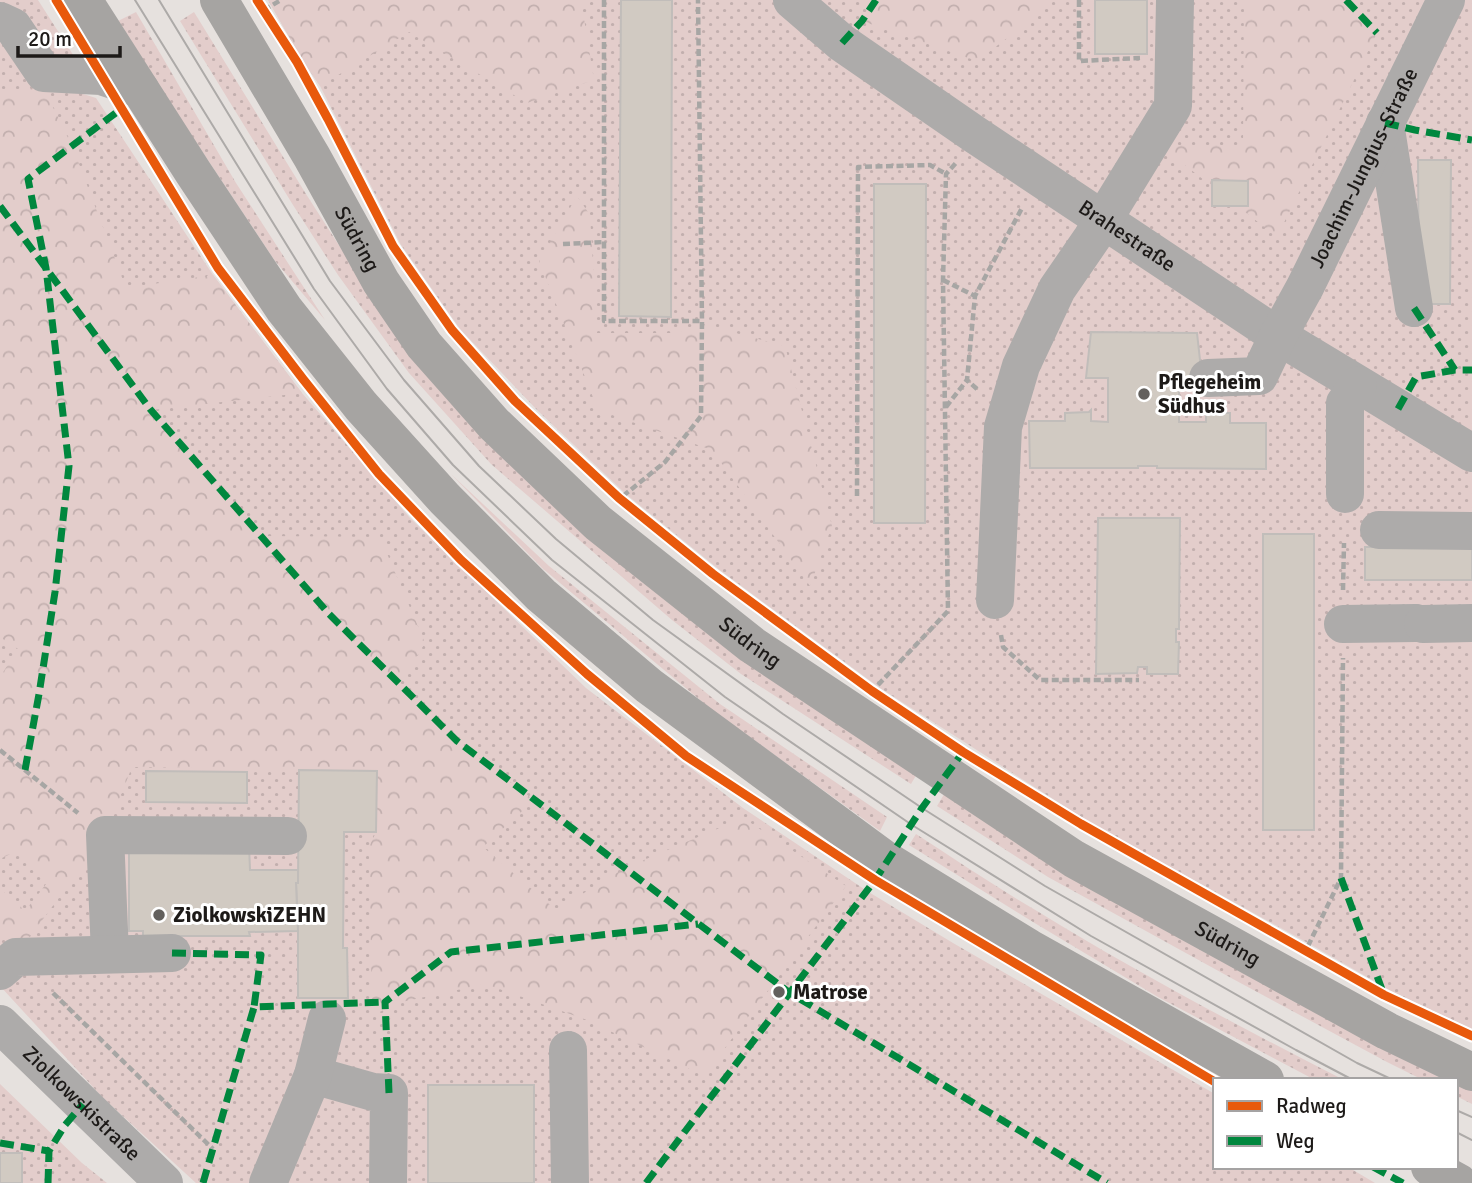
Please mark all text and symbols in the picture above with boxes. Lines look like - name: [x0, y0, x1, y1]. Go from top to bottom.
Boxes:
- scale bar: [18, 14, 119, 58]
- text: 20 m: [28, 26, 72, 52]
- street label: Joachim-Jungius-Straße: [1303, 64, 1424, 272]
- street label: Brahestraße: [1074, 194, 1180, 277]
- street label: Südring: [329, 202, 386, 276]
- place label: Pflegeheim Südhus: [1158, 369, 1261, 419]
- marker: Pflegeheim Südhus: [1136, 386, 1152, 402]
- street label: Südring: [714, 611, 786, 674]
- place label: ZiolkowskiZEHN: [173, 902, 326, 928]
- marker: ZiolkowskiZEHN: [151, 907, 167, 923]
- street label: Südring: [1190, 915, 1265, 972]
- place label: Matrose: [793, 979, 868, 1005]
- marker: Matrose: [771, 984, 787, 1000]
- street label: Ziolkowskistraße: [17, 1040, 146, 1166]
- legend: [1213, 1078, 1458, 1169]
- text: Radweg: [1276, 1093, 1347, 1119]
- text: Weg: [1276, 1128, 1315, 1154]

